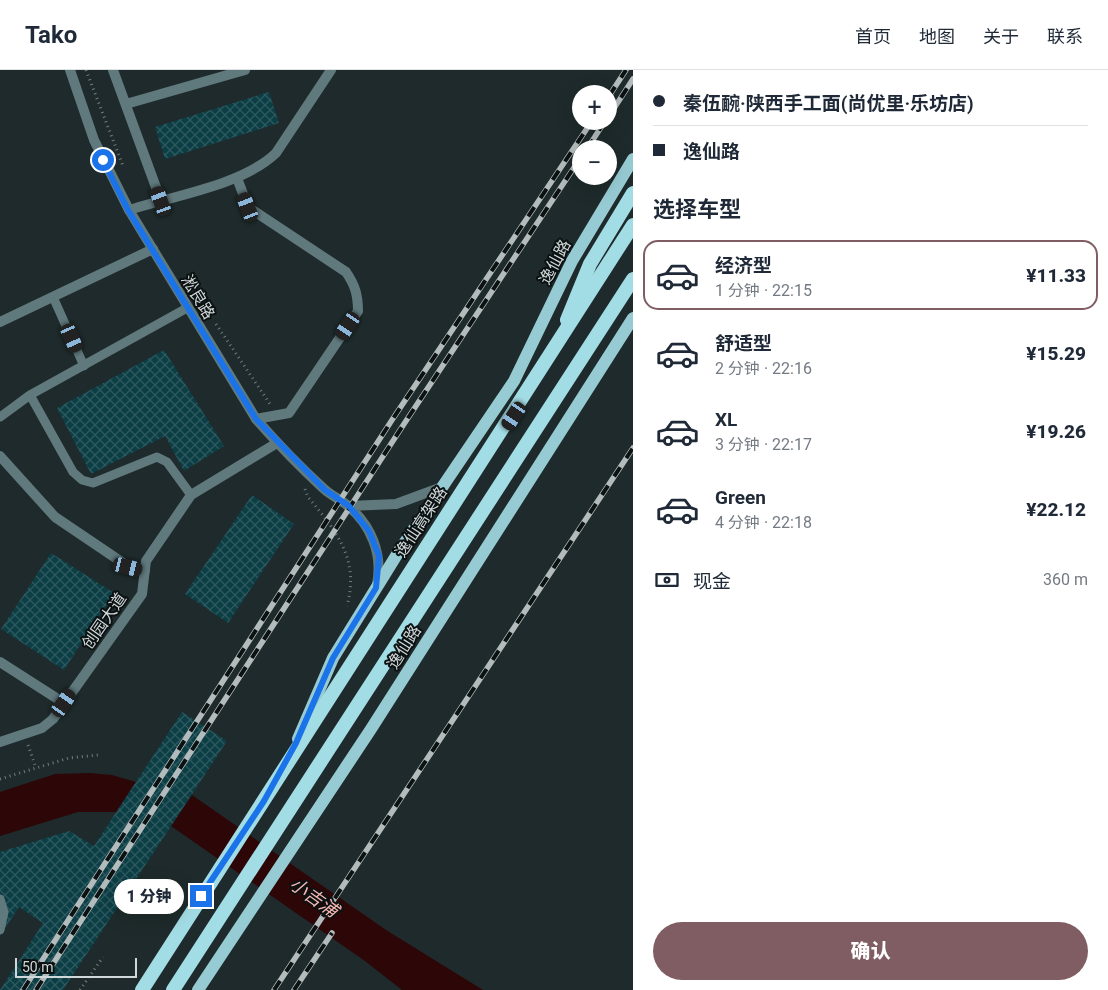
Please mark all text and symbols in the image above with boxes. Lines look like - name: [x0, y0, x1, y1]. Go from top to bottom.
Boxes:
- text: Tako: [25, 21, 77, 49]
- text: 首页: [855, 26, 891, 47]
- text: 地图: [919, 26, 955, 47]
- text: 关于: [983, 26, 1019, 47]
- text: 联系: [1047, 26, 1083, 47]
- map controls: [572, 85, 617, 185]
- button: +: [572, 85, 617, 130]
- text: 秦伍䩊·陕西手工面(尚优里·乐坊店): [683, 92, 974, 115]
- button: −: [572, 140, 617, 185]
- text: 逸仙路: [683, 140, 740, 163]
- route start: [92, 149, 114, 171]
- car: [148, 184, 173, 218]
- car: [235, 190, 260, 224]
- text: 选择车型: [653, 197, 741, 222]
- street label: 逸仙路: [535, 236, 575, 288]
- icon: car: [655, 253, 700, 298]
- text: 经济型: [715, 254, 772, 277]
- text: ¥11.33: [1026, 264, 1086, 287]
- street label: 淞良路: [177, 272, 219, 322]
- text: 1 分钟 · 22:15: [715, 281, 812, 300]
- car: [333, 309, 362, 343]
- car: [59, 321, 84, 355]
- icon: car: [655, 331, 700, 376]
- text: 舒适型: [715, 332, 772, 355]
- text: ¥15.29: [1026, 342, 1086, 365]
- text: 2 分钟 · 22:16: [715, 359, 812, 378]
- car: [499, 399, 528, 433]
- text: XL: [715, 408, 737, 431]
- icon: car: [655, 409, 700, 454]
- text: ¥19.26: [1026, 420, 1086, 443]
- text: 3 分钟 · 22:17: [715, 435, 812, 454]
- street label: 逸仙高架路: [391, 483, 451, 561]
- text: Green: [715, 486, 766, 509]
- icon: car: [655, 487, 700, 532]
- text: ¥22.12: [1026, 498, 1086, 521]
- text: 4 分钟 · 22:18: [715, 513, 812, 532]
- car: [111, 556, 144, 578]
- icon: cash: [653, 566, 681, 594]
- text: 现金: [693, 570, 731, 593]
- text: 360 m: [1043, 570, 1088, 589]
- street label: 创园大道: [78, 589, 130, 653]
- street label: 逸仙路: [383, 622, 425, 672]
- car: [49, 686, 78, 720]
- water label: 小吉浦: [286, 873, 345, 923]
- callout: 1 分钟: [114, 878, 184, 914]
- route end: [190, 885, 212, 907]
- text: 1 分钟: [126, 887, 172, 906]
- button: 确认: [653, 922, 1088, 980]
- scale bar: [15, 955, 138, 978]
- text: 50 m: [22, 959, 54, 975]

